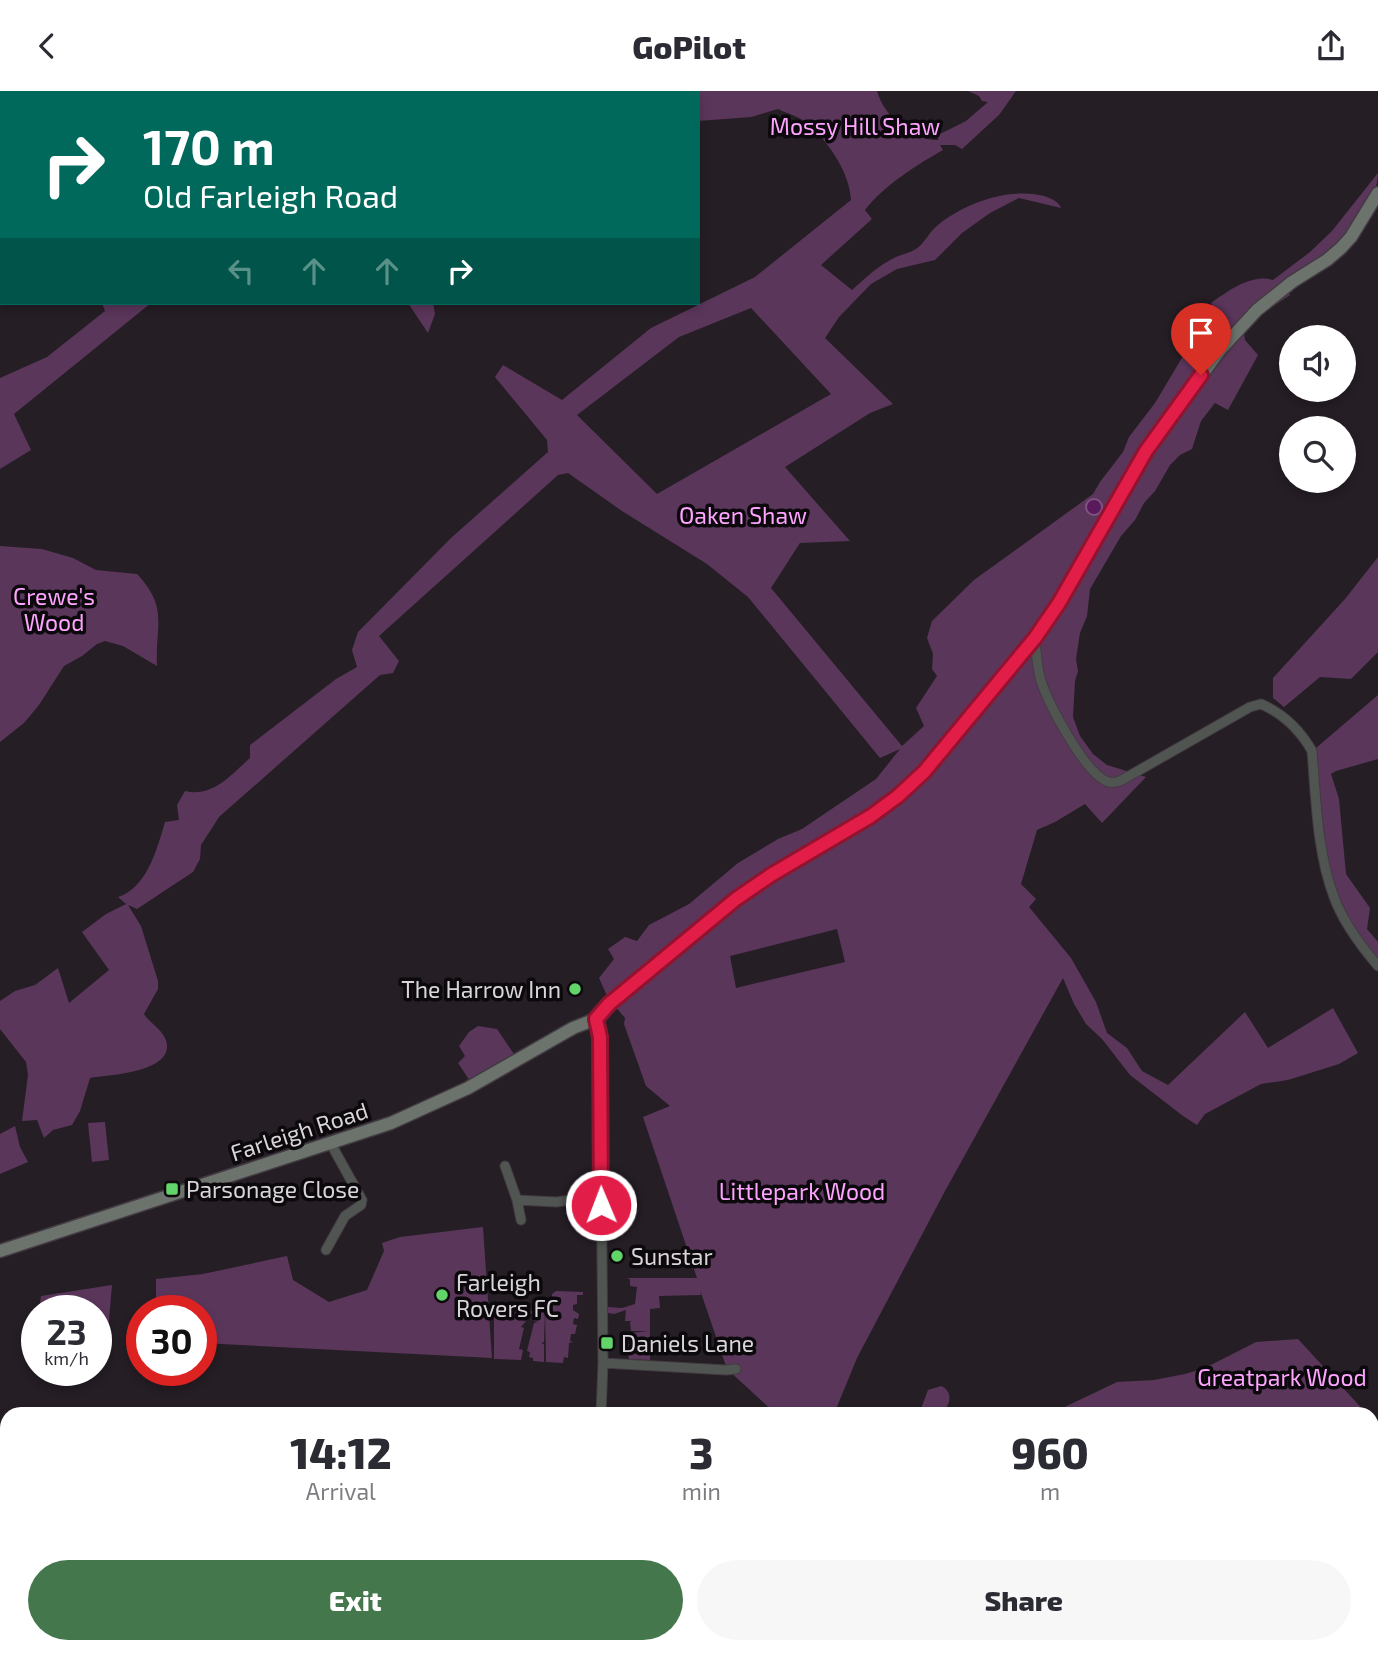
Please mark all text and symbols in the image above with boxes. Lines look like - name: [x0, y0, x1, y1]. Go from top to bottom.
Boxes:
- icon: back: [28, 27, 66, 65]
- text: GoPilot: [632, 27, 746, 65]
- icon: share: [1312, 27, 1350, 65]
- park label: Mossy Hill Shaw: [770, 112, 940, 140]
- text: 170 m: [143, 116, 275, 175]
- icon: right: [28, 119, 119, 210]
- text: Old Farleigh Road: [143, 176, 398, 214]
- icon: left: [222, 252, 260, 290]
- icon: ahead: [295, 252, 333, 290]
- icon: ahead: [368, 252, 406, 290]
- icon: right: [441, 252, 479, 290]
- pin: [1171, 303, 1231, 375]
- icon: arrive: [1182, 314, 1220, 352]
- map controls: [1279, 325, 1356, 493]
- button: sound: [1279, 325, 1356, 402]
- button: search: [1279, 416, 1356, 493]
- park label: Oaken Shaw: [679, 501, 807, 529]
- park label: Crewe's Wood: [13, 582, 95, 636]
- place label: The Harrow Inn: [401, 975, 561, 1003]
- marker: The Harrow Inn: [567, 981, 583, 997]
- street label: Farleigh Road: [227, 1096, 371, 1166]
- position arrow: [564, 1168, 638, 1242]
- place label: Parsonage Close: [186, 1175, 359, 1203]
- park label: Littlepark Wood: [719, 1177, 885, 1205]
- marker: Parsonage Close: [164, 1181, 180, 1197]
- place label: Sunstar: [631, 1242, 713, 1270]
- marker: Sunstar: [609, 1248, 625, 1264]
- place label: Farleigh Rovers FC: [456, 1268, 559, 1322]
- marker: Farleigh Rovers FC: [434, 1287, 450, 1303]
- speed limit sign: 30: [126, 1295, 217, 1386]
- text: 23: [46, 1310, 87, 1352]
- place label: Daniels Lane: [621, 1329, 754, 1357]
- marker: Daniels Lane: [599, 1335, 615, 1351]
- text: km/h: [44, 1347, 89, 1369]
- park label: Greatpark Wood: [1197, 1363, 1367, 1391]
- text: 14:12: [290, 1427, 391, 1477]
- text: 3: [689, 1427, 713, 1477]
- text: 960: [1011, 1427, 1089, 1477]
- text: Arrival: [306, 1477, 376, 1505]
- text: min: [682, 1477, 721, 1505]
- text: m: [1040, 1477, 1060, 1505]
- button: Exit: [28, 1560, 683, 1640]
- button: Share: [697, 1560, 1351, 1640]

